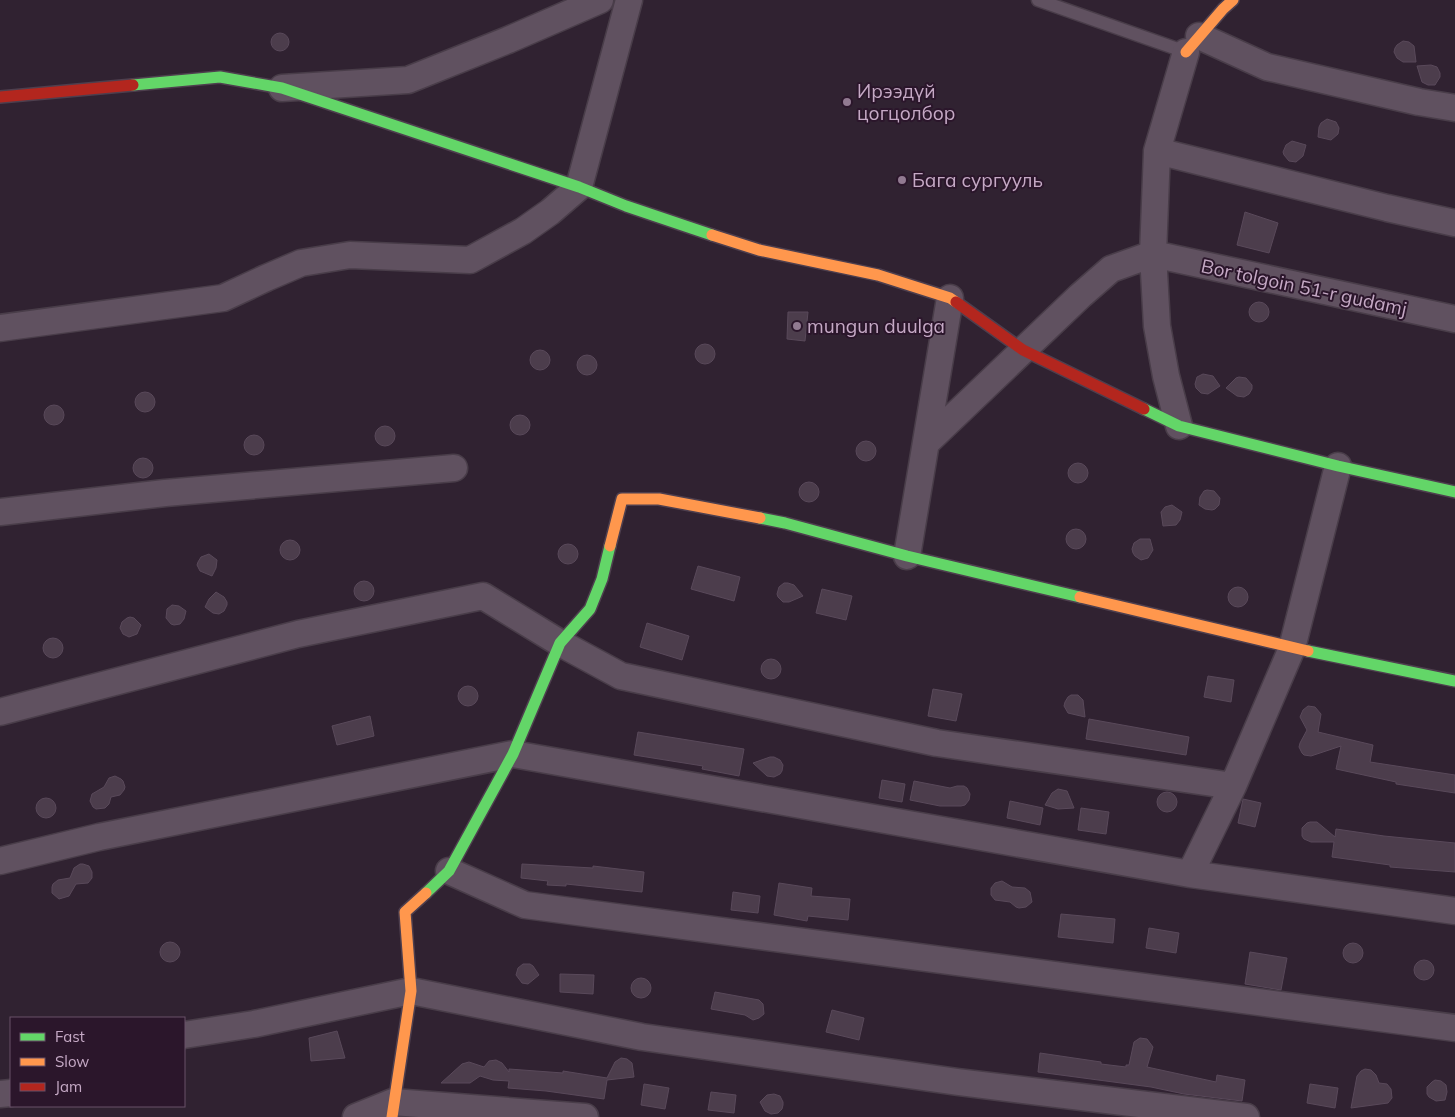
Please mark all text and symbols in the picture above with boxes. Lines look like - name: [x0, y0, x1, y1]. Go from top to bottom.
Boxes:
- place label: Ирээдүй цогцолбор: [857, 79, 955, 125]
- marker: Ирээдүй цогцолбор: [841, 96, 853, 108]
- place label: Бага сургууль: [912, 168, 1043, 192]
- marker: Бага сургууль: [896, 174, 908, 186]
- street label: Bor tolgoin 51-r gudamj: [1199, 253, 1409, 321]
- place label: mungun duulga: [807, 314, 945, 338]
- marker: mungun duulga: [791, 320, 803, 332]
- legend: [10, 1017, 185, 1107]
- text: Fast: [55, 1027, 85, 1046]
- text: Slow: [55, 1052, 89, 1071]
- text: Jam: [55, 1077, 82, 1096]

